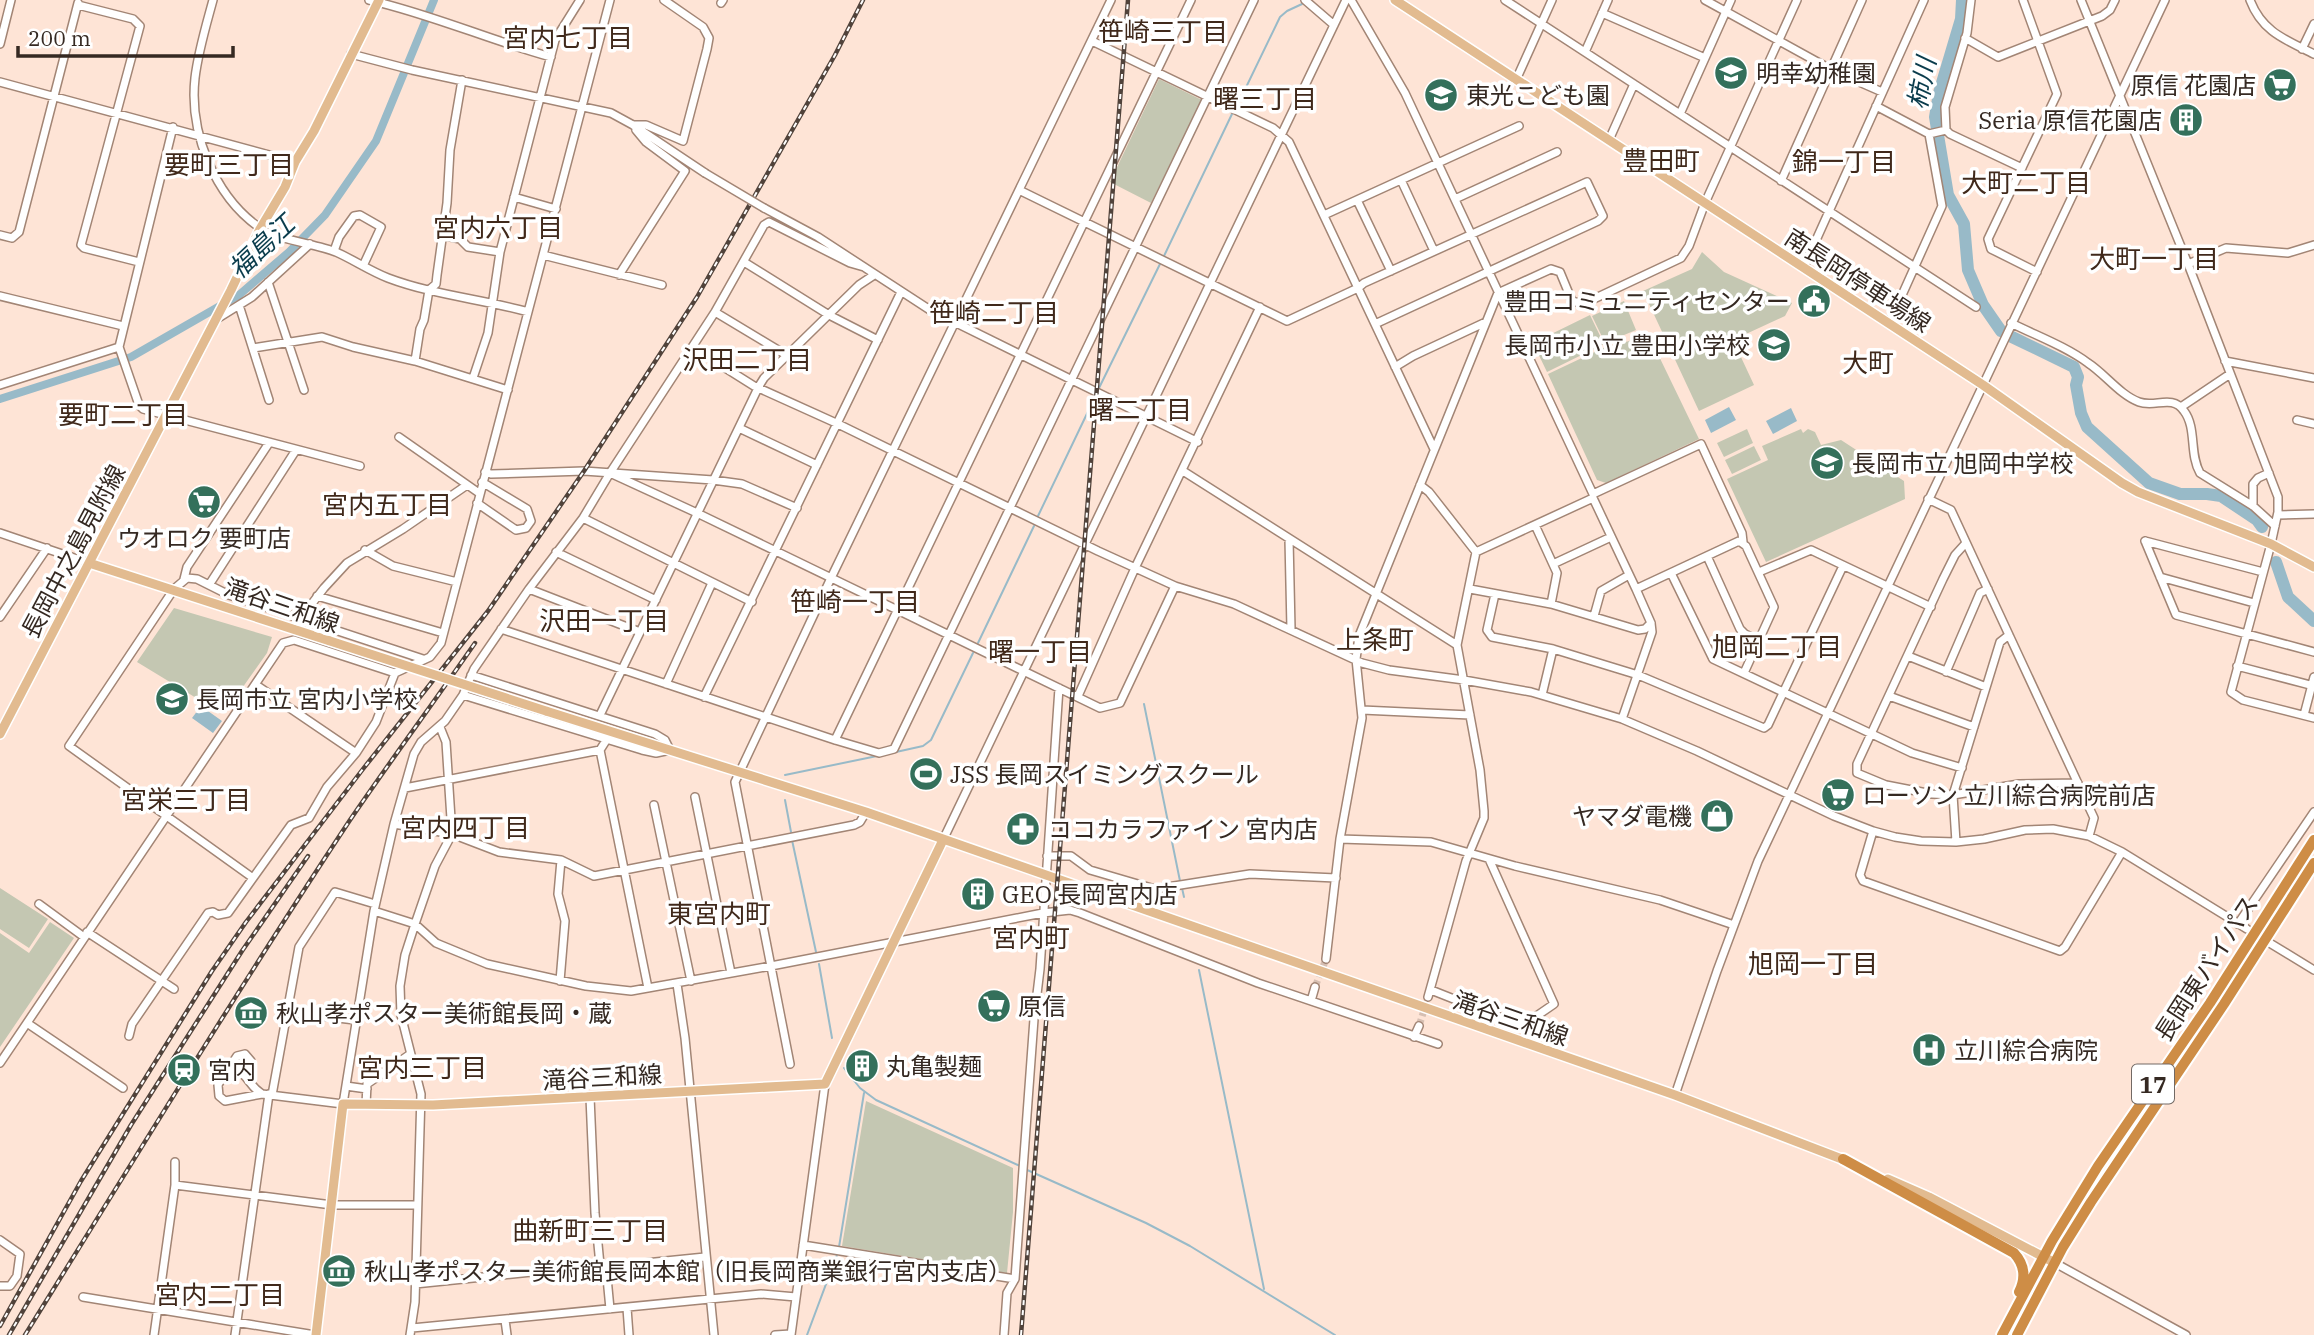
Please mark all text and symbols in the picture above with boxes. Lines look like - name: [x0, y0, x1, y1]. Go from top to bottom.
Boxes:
- scale bar: [18, 14, 233, 58]
- district label: 笹崎三丁目: [1098, 14, 1228, 48]
- district label: 宮内七丁目: [503, 20, 633, 54]
- text: 200 m: [28, 24, 91, 52]
- water label: 柿川: [1899, 51, 1943, 112]
- school or university icon: 明幸幼稚園: [1712, 54, 1750, 92]
- place label: 明幸幼稚園: [1756, 57, 1876, 89]
- supermarket icon: 原信 花園店: [2261, 66, 2299, 104]
- place label: 原信 花園店: [2130, 69, 2256, 101]
- school or university icon: 東光こども園: [1422, 76, 1460, 114]
- place label: 東光こども園: [1466, 79, 1610, 111]
- district label: 曙三丁目: [1213, 81, 1317, 115]
- building icon: Seria 原信花園店: [2167, 101, 2205, 139]
- place label: Seria 原信花園店: [1978, 104, 2162, 136]
- district label: 豊田町: [1622, 143, 1700, 177]
- district label: 錦一丁目: [1792, 144, 1896, 178]
- district label: 要町三丁目: [164, 147, 294, 181]
- district label: 大町二丁目: [1961, 165, 2091, 199]
- water label: 福島江: [221, 205, 303, 285]
- district label: 宮内六丁目: [433, 210, 563, 244]
- street label: 南長岡停車場線: [1779, 221, 1937, 339]
- district label: 大町一丁目: [2089, 241, 2219, 275]
- public building icon: 豊田コミュニティセンター: [1795, 282, 1833, 320]
- place label: 豊田コミュニティセンター: [1503, 285, 1790, 317]
- district label: 笹崎二丁目: [929, 295, 1059, 329]
- school or university icon: 長岡市小立 豊田小学校: [1755, 326, 1793, 364]
- place label: 長岡市小立 豊田小学校: [1504, 329, 1750, 361]
- district label: 沢田二丁目: [682, 342, 812, 376]
- district label: 大町: [1842, 345, 1894, 379]
- district label: 曙二丁目: [1088, 392, 1192, 426]
- district label: 要町二丁目: [58, 397, 188, 431]
- school or university icon: 長岡市立 旭岡中学校: [1808, 444, 1846, 482]
- place label: 長岡市立 旭岡中学校: [1852, 447, 2074, 479]
- street label: 長岡中之島見附線: [14, 459, 132, 643]
- supermarket icon: ウオロク 要町店: [185, 483, 223, 521]
- district label: 宮内五丁目: [322, 487, 452, 521]
- place label: ウオロク 要町店: [117, 522, 291, 554]
- street label: 滝谷三和線: [220, 570, 344, 640]
- district label: 笹崎一丁目: [790, 584, 920, 618]
- district label: 沢田一丁目: [539, 603, 669, 637]
- district label: 上条町: [1336, 622, 1414, 656]
- district label: 旭岡二丁目: [1712, 629, 1842, 663]
- district label: 曙一丁目: [988, 634, 1092, 668]
- school or university icon: 長岡市立 宮内小学校: [153, 680, 191, 718]
- place label: 長岡市立 宮内小学校: [196, 683, 418, 715]
- sports icon: JSS 長岡スイミングスクール: [907, 755, 945, 793]
- place label: JSS 長岡スイミングスクール: [950, 758, 1259, 790]
- supermarket icon: ローソン 立川綜合病院前店: [1819, 776, 1857, 814]
- place label: ローソン 立川綜合病院前店: [1862, 779, 2156, 811]
- district label: 宮栄三丁目: [121, 782, 251, 816]
- shop icon: ヤマダ電機: [1698, 797, 1736, 835]
- place label: ヤマダ電機: [1572, 800, 1692, 832]
- district label: 宮内四丁目: [400, 810, 530, 844]
- pharmacy icon: ココカラファイン 宮内店: [1004, 810, 1042, 848]
- place label: ココカラファイン 宮内店: [1048, 813, 1318, 845]
- building icon: GEO 長岡宮内店: [959, 875, 997, 913]
- place label: GEO 長岡宮内店: [1002, 878, 1177, 910]
- street label: 長岡東バイパス: [2147, 889, 2265, 1047]
- district label: 東宮内町: [667, 896, 771, 930]
- district label: 宮内町: [992, 920, 1070, 954]
- district label: 旭岡一丁目: [1748, 946, 1878, 980]
- street label: 滝谷三和線: [1449, 983, 1573, 1053]
- supermarket icon: 原信: [975, 987, 1013, 1025]
- place label: 原信: [1018, 990, 1066, 1022]
- museum icon: 秋山孝ポスター美術館長岡・蔵: [232, 994, 270, 1032]
- place label: 秋山孝ポスター美術館長岡・蔵: [276, 997, 612, 1029]
- hospital icon: 立川綜合病院: [1910, 1031, 1948, 1069]
- place label: 立川綜合病院: [1954, 1034, 2098, 1066]
- building icon: 丸亀製麺: [843, 1047, 881, 1085]
- district label: 宮内三丁目: [357, 1050, 487, 1084]
- place label: 丸亀製麺: [886, 1050, 982, 1082]
- station icon: 宮内: [165, 1051, 203, 1089]
- place label: 宮内: [208, 1054, 256, 1086]
- street label: 滝谷三和線: [541, 1058, 663, 1096]
- road number: 17: [2132, 1064, 2174, 1104]
- district label: 曲新町三丁目: [512, 1213, 668, 1247]
- museum icon: 秋山孝ポスター美術館長岡本館（旧長岡商業銀行宮内支店）: [320, 1252, 358, 1290]
- place label: 秋山孝ポスター美術館長岡本館（旧長岡商業銀行宮内支店）: [364, 1255, 1012, 1287]
- district label: 宮内二丁目: [155, 1277, 285, 1311]

